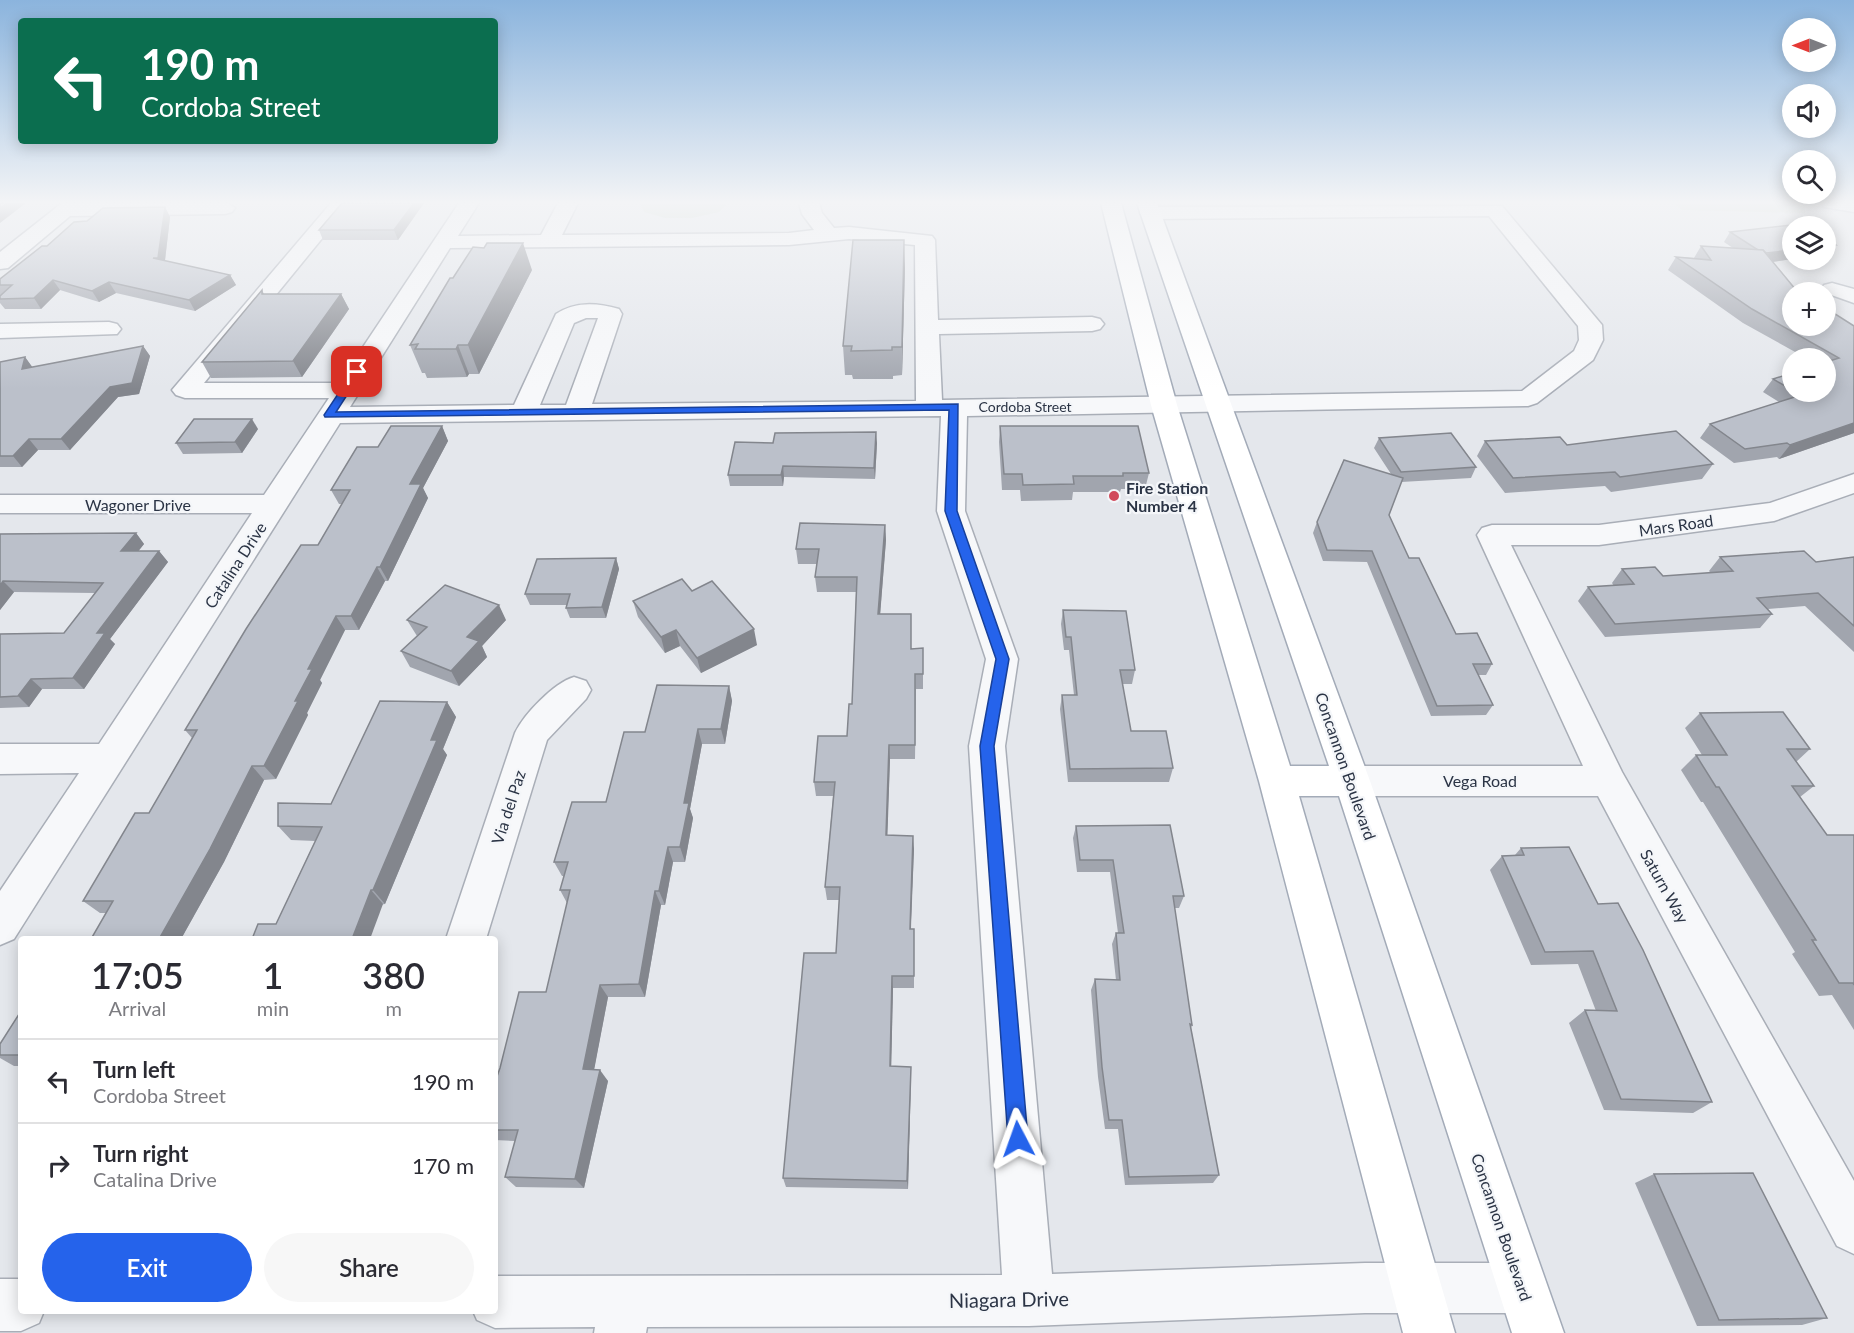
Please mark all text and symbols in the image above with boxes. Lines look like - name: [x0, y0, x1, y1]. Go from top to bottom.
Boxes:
- north arrow: [1782, 18, 1836, 72]
- map controls: [1782, 18, 1836, 402]
- text: 190 m: [141, 39, 259, 89]
- icon: left: [42, 42, 120, 120]
- button: sound: [1782, 84, 1836, 138]
- text: Cordoba Street: [141, 90, 320, 123]
- button: search: [1782, 150, 1836, 204]
- button: layers: [1782, 216, 1836, 270]
- button: +: [1782, 282, 1836, 336]
- pin: [331, 346, 382, 397]
- button: −: [1782, 348, 1836, 402]
- icon: arrive: [340, 355, 373, 388]
- street label: Cordoba Street: [979, 398, 1072, 415]
- place label: Fire Station Number 4: [1126, 478, 1208, 515]
- marker: Fire Station Number 4: [1107, 489, 1121, 503]
- street label: Wagoner Drive: [85, 495, 191, 514]
- street label: Mars Road: [1638, 510, 1714, 540]
- street label: Catalina Drive: [200, 518, 270, 612]
- street label: Concannon Boulevard: [1312, 690, 1380, 842]
- street label: Via del Paz: [487, 768, 529, 846]
- street label: Vega Road: [1443, 771, 1517, 790]
- street label: Saturn Way: [1637, 846, 1693, 927]
- text: 17:05: [91, 953, 184, 997]
- text: 1: [263, 953, 283, 997]
- text: 380: [362, 953, 425, 997]
- text: Arrival: [109, 996, 166, 1020]
- text: min: [257, 996, 289, 1020]
- text: m: [385, 996, 402, 1020]
- text: Turn left: [93, 1056, 175, 1083]
- icon: left: [42, 1065, 75, 1098]
- text: 190 m: [412, 1068, 474, 1095]
- text: Cordoba Street: [93, 1083, 226, 1107]
- position arrow: [986, 1107, 1050, 1171]
- text: Turn right: [93, 1140, 188, 1167]
- icon: right: [42, 1149, 75, 1182]
- street label: Concannon Boulevard: [1468, 1151, 1536, 1303]
- text: 170 m: [412, 1152, 474, 1179]
- text: Catalina Drive: [93, 1167, 217, 1191]
- button: Exit: [42, 1233, 252, 1302]
- button: Share: [264, 1233, 474, 1302]
- street label: Niagara Drive: [949, 1286, 1069, 1312]

